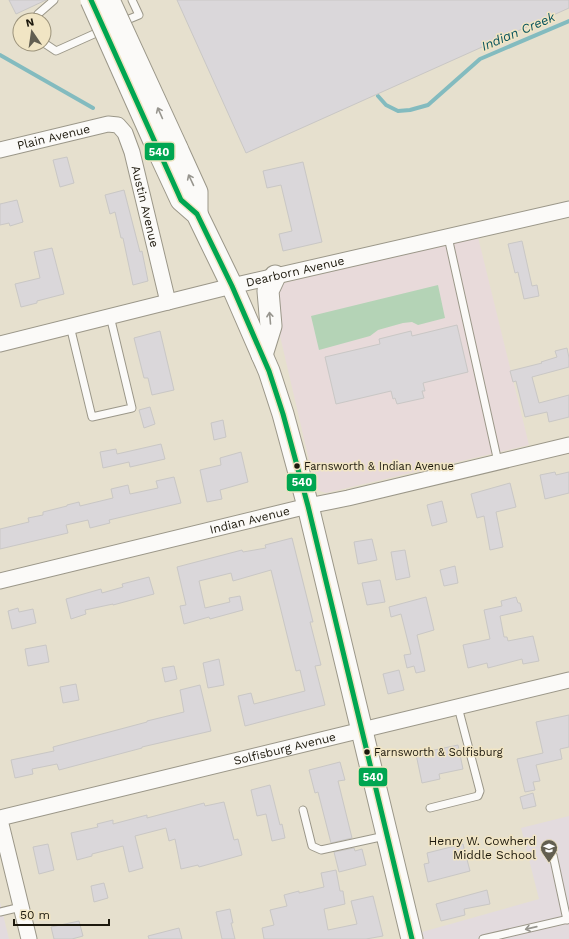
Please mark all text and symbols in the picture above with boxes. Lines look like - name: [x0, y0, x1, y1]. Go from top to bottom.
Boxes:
- water label: Indian Creek: [479, 9, 558, 54]
- north arrow: [12, 12, 52, 52]
- text: N: [24, 15, 35, 30]
- one-way arrow: [156, 107, 163, 119]
- street label: Plain Avenue: [16, 122, 91, 153]
- line badge: 540: [144, 142, 175, 161]
- text: 540: [149, 146, 169, 159]
- street label: Austin Avenue: [129, 164, 162, 249]
- one-way arrow: [187, 174, 194, 186]
- street label: Dearborn Avenue: [245, 254, 346, 290]
- one-way arrow: [266, 312, 274, 325]
- place label: Farnsworth & Indian Avenue: [304, 460, 454, 473]
- marker: Farnsworth & Indian Avenue: [292, 461, 302, 471]
- line badge: 540: [286, 473, 317, 492]
- text: 540: [292, 476, 312, 489]
- street label: Indian Avenue: [208, 504, 291, 537]
- street label: Solfisburg Avenue: [232, 730, 337, 768]
- place label: Farnsworth & Solfisburg: [374, 746, 503, 759]
- marker: Farnsworth & Solfisburg: [362, 747, 372, 757]
- line badge: 540: [358, 767, 388, 787]
- text: 540: [363, 771, 383, 784]
- place label: Henry W. Cowherd Middle School: [429, 834, 536, 862]
- school or university icon: Henry W. Cowherd Middle School: [539, 838, 559, 863]
- scale bar: [14, 901, 109, 927]
- text: 50 m: [20, 908, 50, 922]
- one-way arrow: [525, 925, 538, 932]

